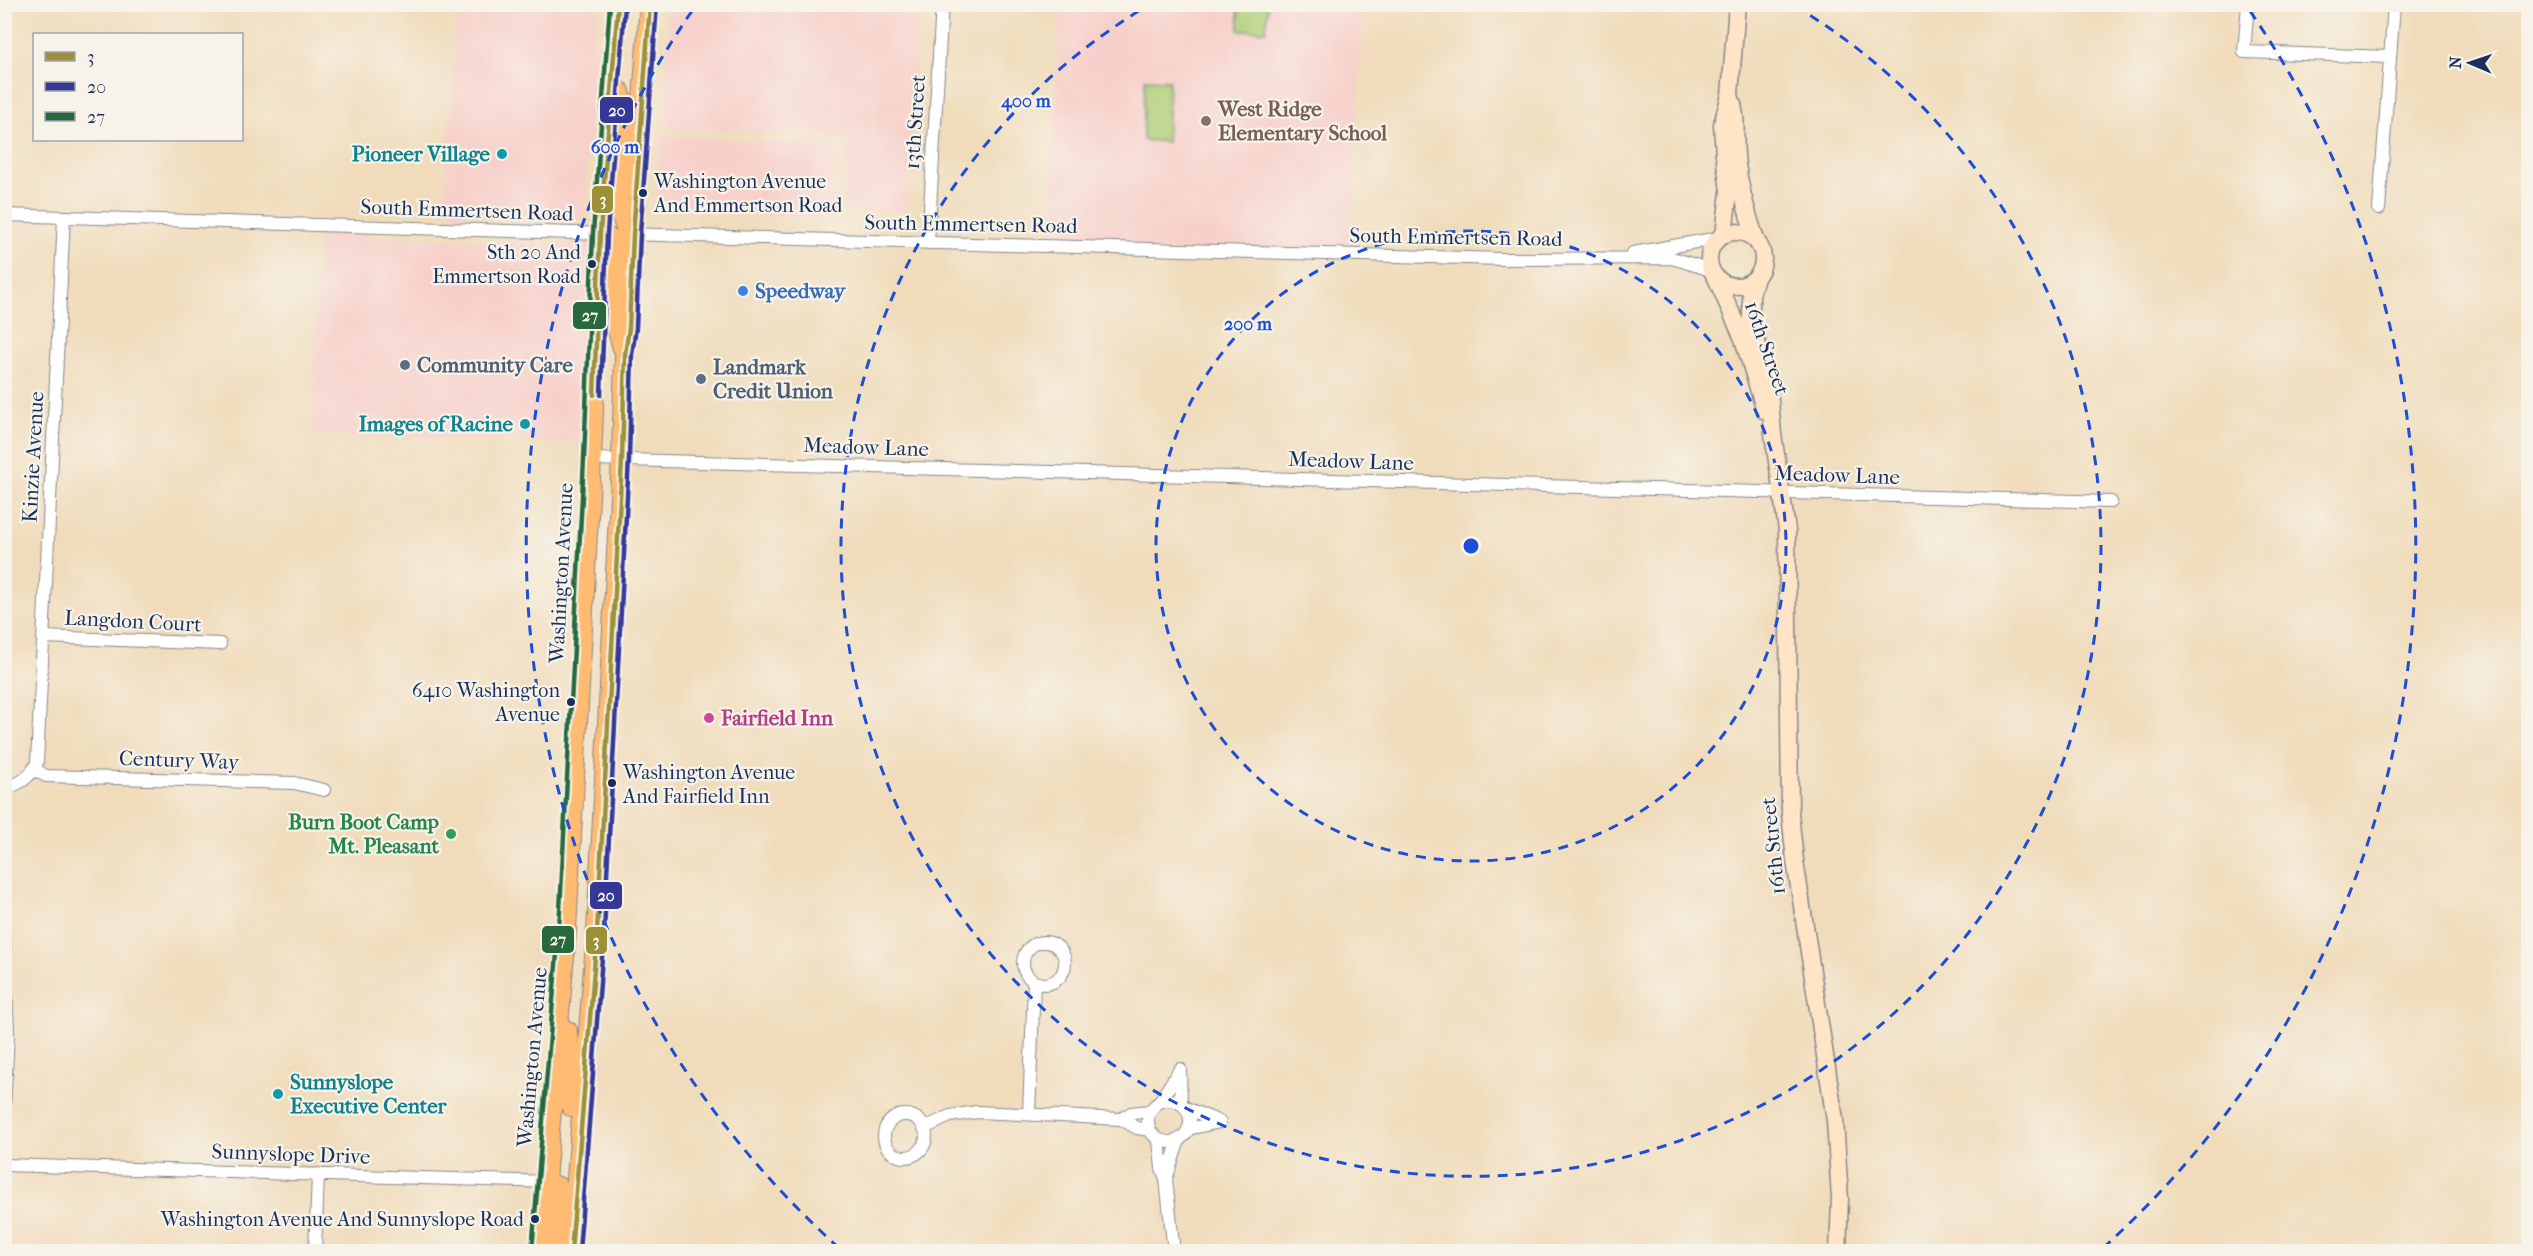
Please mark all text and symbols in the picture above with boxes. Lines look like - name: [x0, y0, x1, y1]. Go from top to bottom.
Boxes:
- legend: [33, 33, 243, 141]
- north arrow: [2440, 33, 2500, 93]
- text: 3: [87, 47, 94, 68]
- text: N: [2446, 55, 2465, 69]
- street label: 13th Street: [900, 73, 930, 170]
- text: 20: [87, 77, 106, 98]
- text: 400 m: [1000, 91, 1052, 112]
- line badge: 20: [599, 96, 634, 124]
- place label: West Ridge Elementary School: [1217, 97, 1387, 145]
- text: 20: [608, 101, 626, 120]
- text: 27: [87, 107, 105, 128]
- marker: West Ridge Elementary School: [1199, 114, 1213, 128]
- text: 600 m: [591, 137, 640, 158]
- place label: Pioneer Village: [352, 142, 491, 166]
- marker: Pioneer Village: [495, 147, 509, 161]
- place label: Washington Avenue And Emmertson Road: [653, 170, 844, 217]
- line badge: 3: [591, 185, 614, 214]
- marker: Washington Avenue And Emmertson Road: [637, 187, 649, 199]
- text: 3: [600, 190, 606, 210]
- street label: South Emmertsen Road: [360, 194, 574, 226]
- street label: South Emmertsen Road: [864, 210, 1078, 238]
- street label: South Emmertsen Road: [1349, 223, 1563, 251]
- place label: Sth 20 And Emmertson Road: [432, 241, 582, 288]
- marker: Sth 20 And Emmertson Road: [586, 258, 598, 270]
- place label: Speedway: [755, 279, 847, 303]
- marker: Speedway: [736, 284, 750, 298]
- street label: 16th Street: [1740, 298, 1794, 399]
- line badge: 27: [572, 301, 607, 330]
- text: 27: [582, 306, 598, 325]
- text: 200 m: [1224, 314, 1273, 335]
- place label: Community Care: [417, 353, 573, 377]
- place label: Landmark Credit Union: [713, 355, 834, 403]
- marker: Community Care: [398, 358, 412, 372]
- marker: Landmark Credit Union: [694, 372, 708, 386]
- street label: Kinzie Avenue: [18, 391, 48, 523]
- place label: Images of Racine: [359, 412, 514, 436]
- marker: Images of Racine: [518, 417, 532, 431]
- street label: Meadow Lane: [803, 433, 929, 461]
- street label: Meadow Lane: [1288, 447, 1414, 475]
- street label: Meadow Lane: [1774, 461, 1900, 489]
- street label: Washington Avenue: [544, 482, 578, 665]
- centre of rings: [1461, 536, 1481, 556]
- street label: Langdon Court: [64, 605, 203, 637]
- place label: 6410 Washington Avenue: [412, 679, 560, 726]
- marker: 6410 Washington Avenue: [565, 696, 577, 708]
- place label: Fairfield Inn: [720, 706, 834, 730]
- marker: Fairfield Inn: [702, 711, 716, 725]
- street label: Century Way: [118, 746, 240, 774]
- place label: Washington Avenue And Fairfield Inn: [622, 761, 795, 808]
- marker: Washington Avenue And Fairfield Inn: [606, 777, 618, 789]
- street label: 16th Street: [1756, 796, 1790, 896]
- place label: Burn Boot Camp Mt. Pleasant: [288, 810, 440, 858]
- marker: Burn Boot Camp Mt. Pleasant: [444, 827, 458, 841]
- line badge: 20: [589, 881, 623, 910]
- text: 20: [597, 886, 615, 905]
- line badge: 27: [541, 925, 575, 954]
- line badge: 3: [585, 926, 608, 955]
- text: 27: [550, 930, 566, 949]
- text: 3: [593, 931, 599, 951]
- street label: Washington Avenue: [512, 966, 552, 1149]
- place label: Sunnyslope Executive Center: [290, 1070, 448, 1118]
- marker: Sunnyslope Executive Center: [271, 1087, 285, 1101]
- street label: Sunnyslope Drive: [211, 1139, 371, 1169]
- place label: Washington Avenue And Sunnyslope Road: [160, 1208, 525, 1231]
- marker: Washington Avenue And Sunnyslope Road: [529, 1213, 541, 1225]

